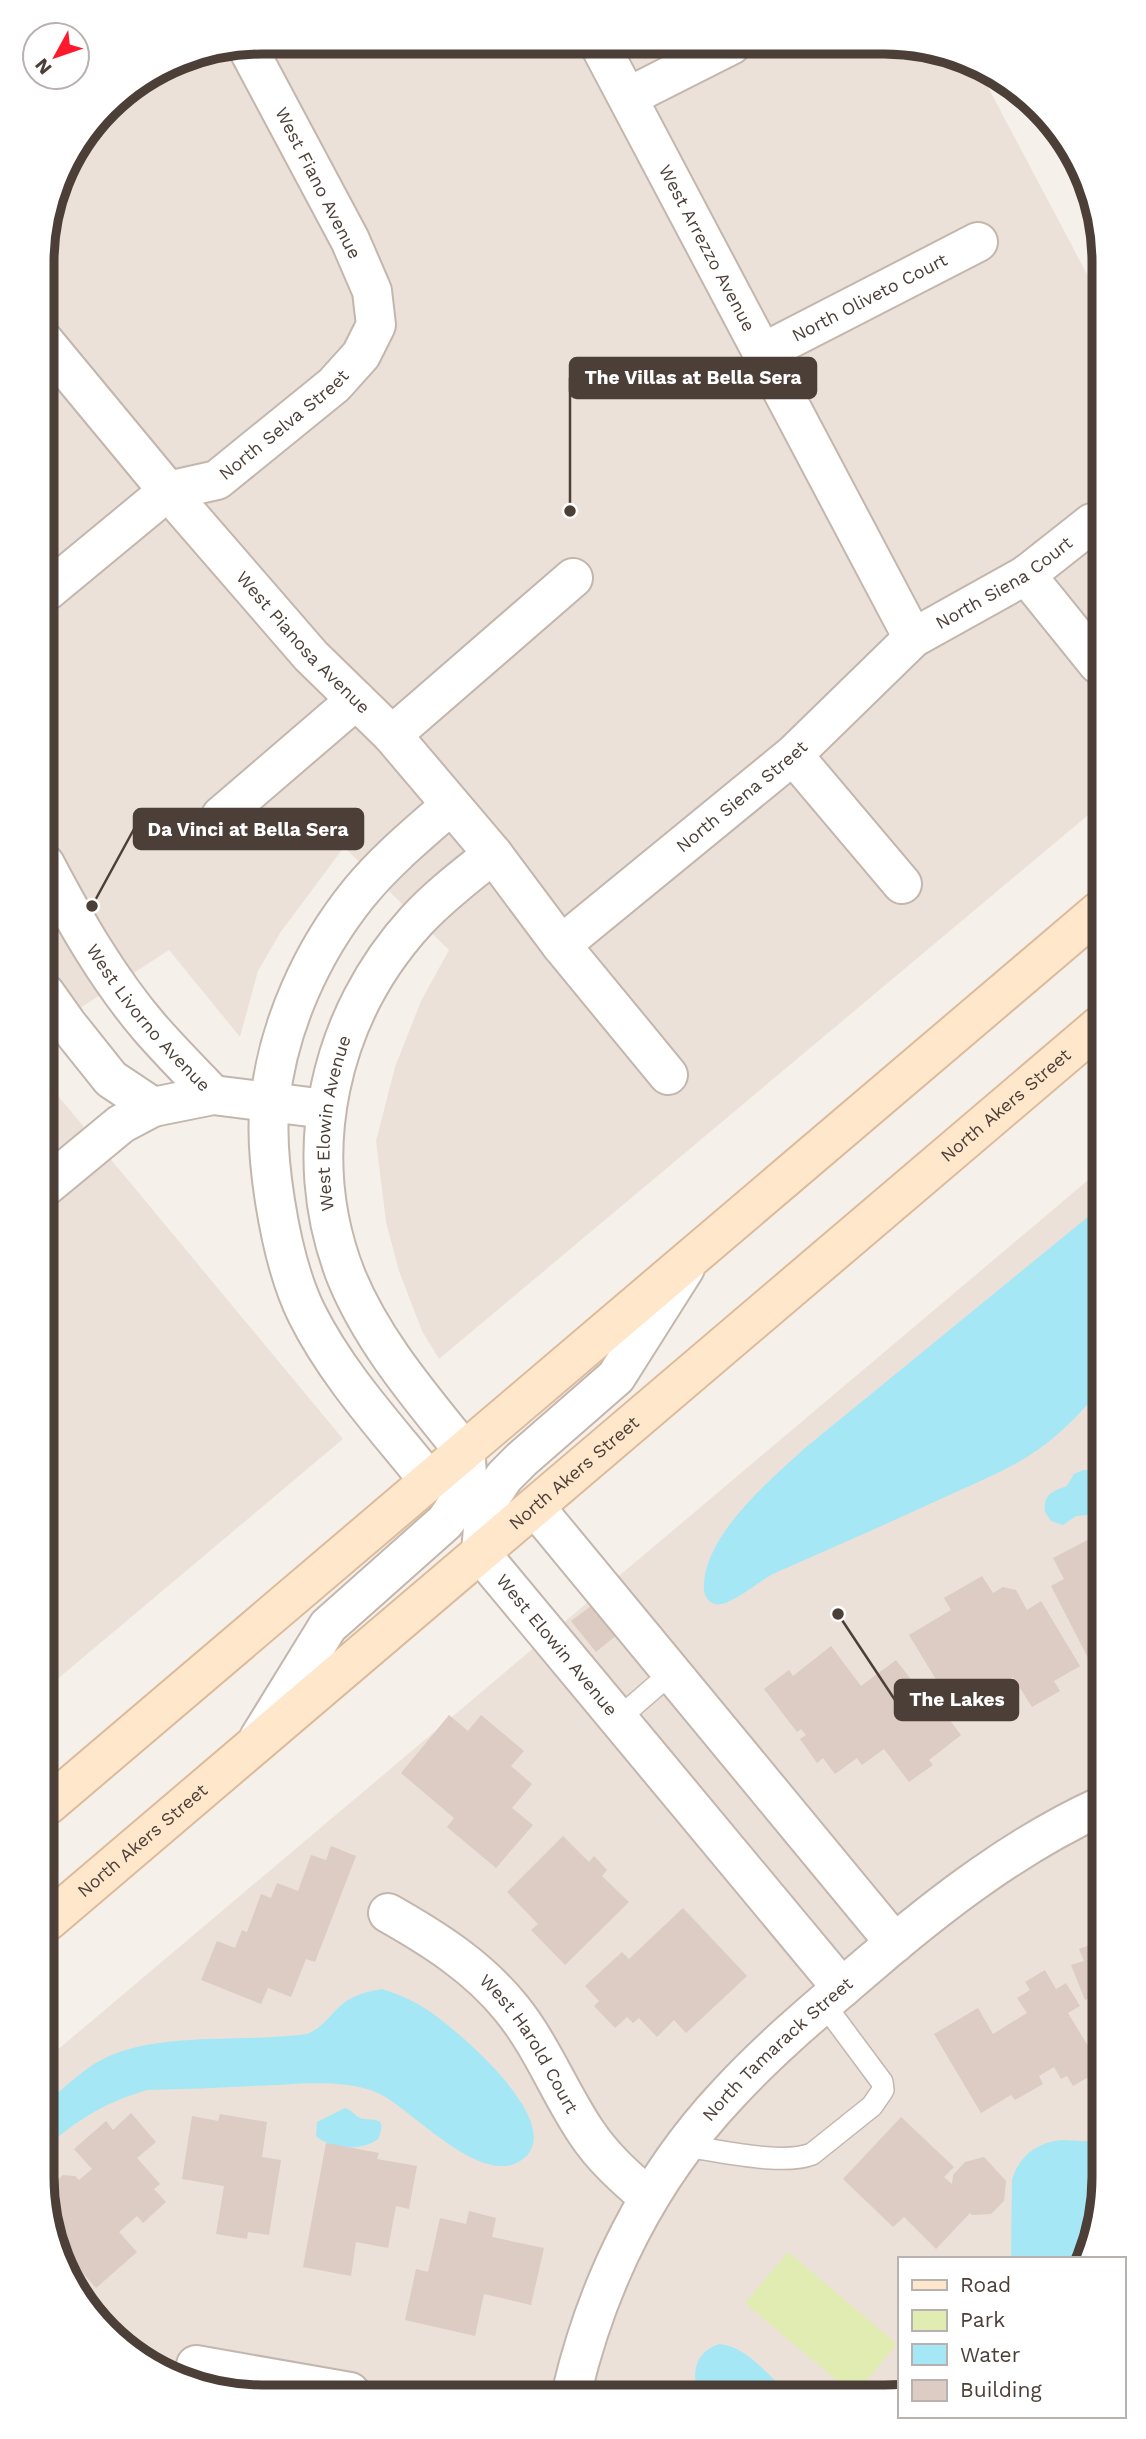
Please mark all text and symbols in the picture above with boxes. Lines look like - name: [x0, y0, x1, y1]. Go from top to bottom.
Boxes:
- north arrow: [21, 21, 91, 91]
- text: N: [30, 54, 57, 79]
- street label: West Fiano Avenue: [271, 104, 366, 262]
- street label: West Arrezzo Avenue: [655, 161, 760, 335]
- street label: North Oliveto Court: [788, 248, 951, 346]
- callout: The Villas at Bella Sera: [570, 358, 816, 398]
- street label: North Selva Street: [215, 365, 353, 484]
- text: The Villas at Bella Sera: [584, 366, 802, 389]
- street label: North Siena Court: [932, 531, 1077, 633]
- street label: West Pianosa Avenue: [232, 567, 374, 718]
- street label: North Siena Street: [672, 736, 812, 856]
- callout: Da Vinci at Bella Sera: [134, 809, 363, 849]
- text: Da Vinci at Bella Sera: [148, 818, 348, 841]
- street label: West Livorno Avenue: [82, 940, 215, 1096]
- street label: West Elowin Avenue: [312, 1032, 355, 1213]
- street label: North Akers Street: [936, 1044, 1075, 1166]
- street label: North Akers Street: [505, 1411, 643, 1534]
- street label: West Elowin Avenue: [492, 1570, 622, 1720]
- callout: The Lakes: [895, 1680, 1018, 1720]
- text: The Lakes: [909, 1688, 1005, 1711]
- street label: North Akers Street: [73, 1779, 212, 1901]
- street label: West Harold Court: [475, 1970, 583, 2117]
- street label: North Tamarack Street: [698, 1972, 857, 2125]
- legend: [898, 2257, 1125, 2418]
- text: Road: [960, 2272, 1011, 2297]
- text: Park: [960, 2307, 1005, 2332]
- text: Water: [960, 2342, 1021, 2367]
- text: Building: [960, 2377, 1042, 2402]

